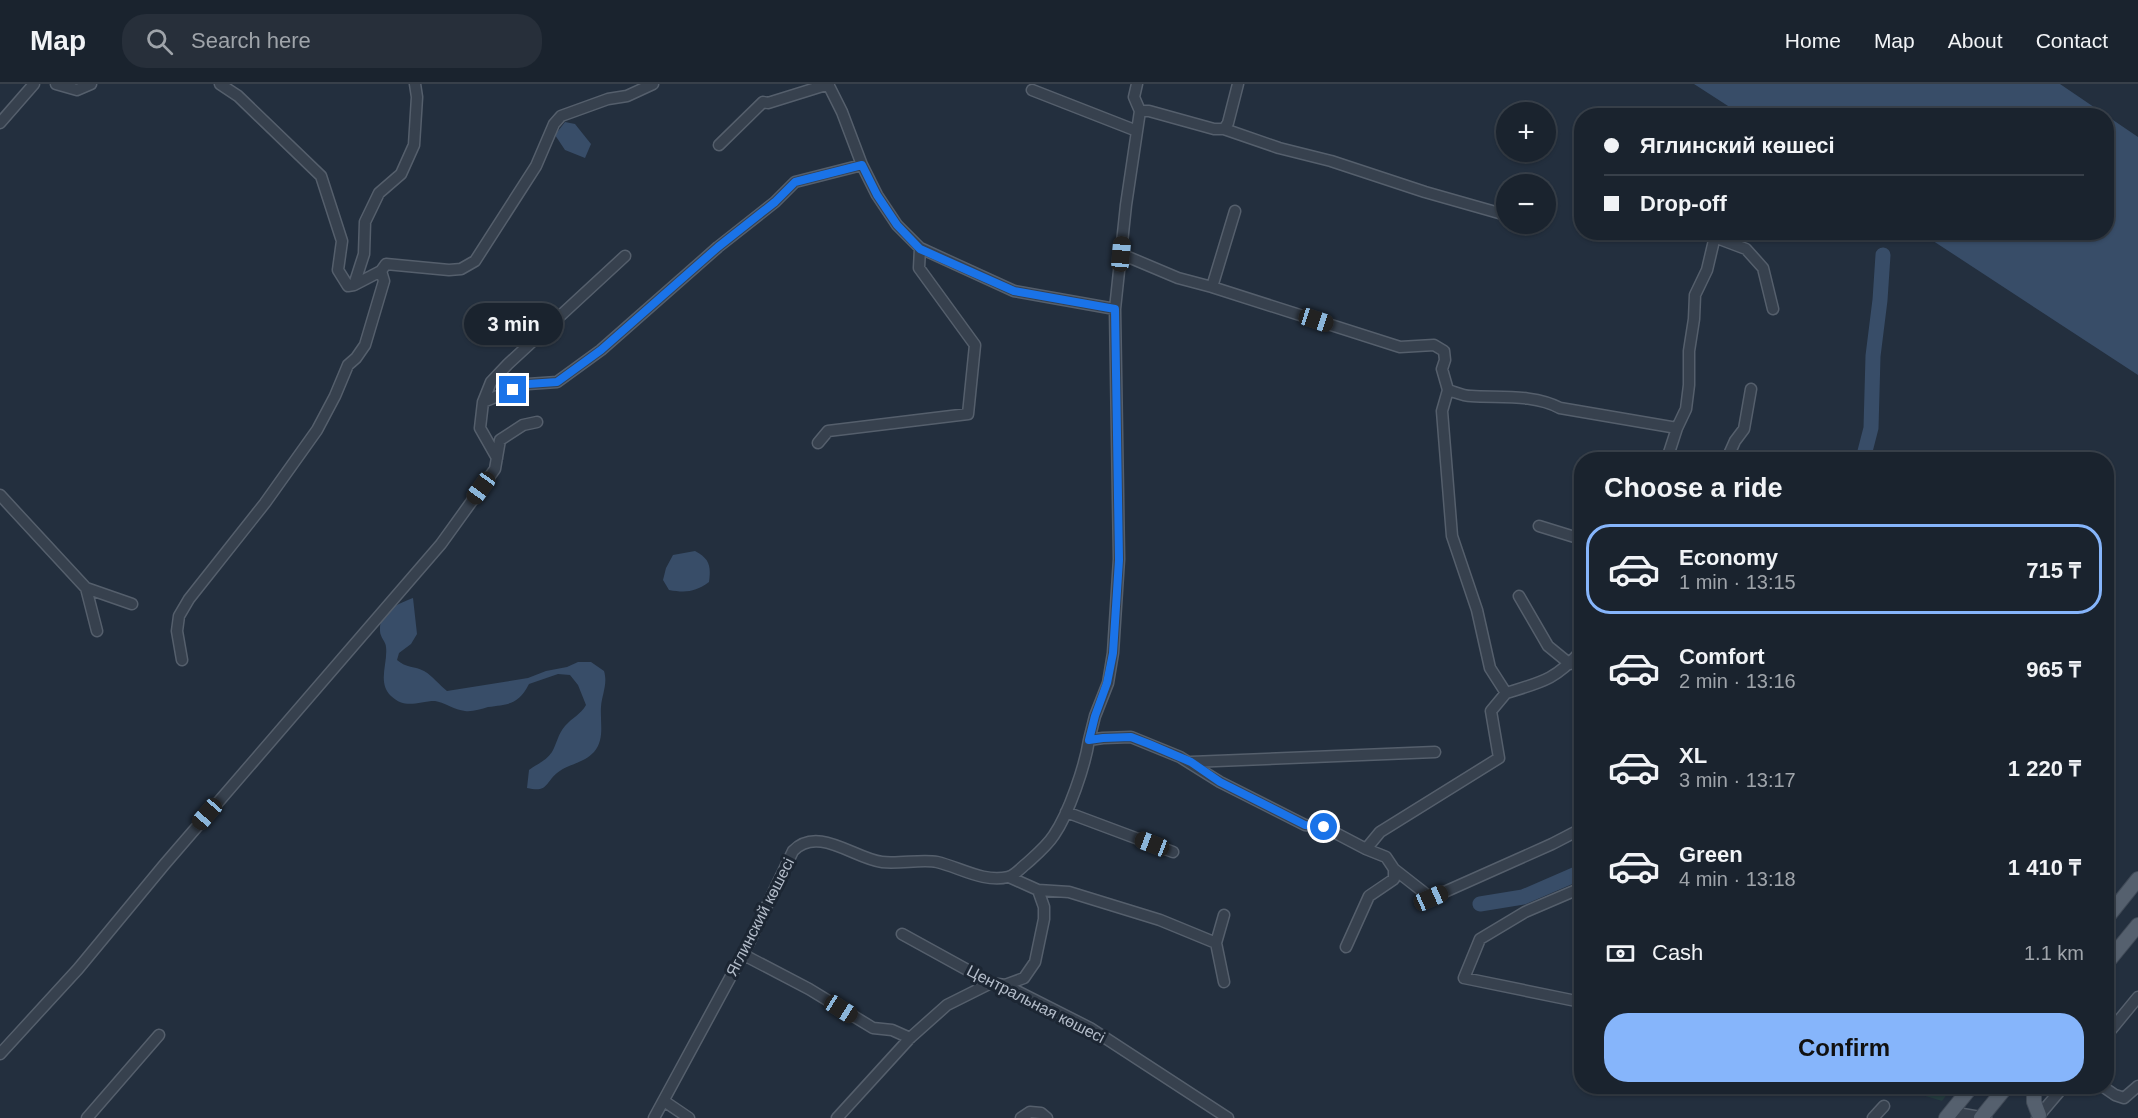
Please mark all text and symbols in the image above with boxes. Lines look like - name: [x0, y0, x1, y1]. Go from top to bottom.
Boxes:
- search box: [122, 14, 542, 68]
- text: Map: [30, 25, 86, 56]
- icon: search: [143, 25, 176, 58]
- text: Search here: [191, 28, 311, 53]
- text: Home: [1785, 29, 1841, 52]
- text: Map: [1874, 29, 1915, 52]
- text: About: [1948, 29, 2003, 52]
- text: Contact: [2036, 29, 2108, 52]
- map controls: [1496, 102, 1556, 234]
- button: +: [1496, 102, 1556, 162]
- text: Яглинский көшесі: [1640, 133, 1835, 158]
- button: −: [1496, 174, 1556, 234]
- text: Drop-off: [1640, 191, 1727, 216]
- car: [1110, 235, 1132, 273]
- callout: 3 min: [464, 303, 562, 345]
- car: [1296, 306, 1336, 334]
- text: 3 min: [487, 313, 540, 335]
- route end: [499, 376, 526, 403]
- car: [463, 468, 499, 508]
- text: Choose a ride: [1604, 473, 1783, 503]
- icon: car: [1607, 542, 1661, 596]
- text: Economy: [1679, 545, 1778, 570]
- text: 715 ₸: [2026, 558, 2081, 583]
- text: 1 min · 13:15: [1679, 571, 1796, 593]
- icon: car: [1607, 641, 1661, 695]
- text: Comfort: [1679, 644, 1765, 669]
- text: 965 ₸: [2026, 657, 2081, 682]
- text: 2 min · 13:16: [1679, 670, 1796, 692]
- icon: car: [1607, 740, 1661, 794]
- text: XL: [1679, 743, 1707, 768]
- text: 1 220 ₸: [2008, 756, 2081, 781]
- text: 3 min · 13:17: [1679, 769, 1796, 791]
- car: [188, 795, 226, 833]
- route start: [1310, 813, 1337, 840]
- car: [1132, 829, 1172, 859]
- icon: car: [1607, 839, 1661, 893]
- text: Green: [1679, 842, 1743, 867]
- street label: Яглинский көшесі: [723, 855, 797, 979]
- text: 1 410 ₸: [2008, 855, 2081, 880]
- text: 4 min · 13:18: [1679, 868, 1796, 890]
- car: [1411, 882, 1451, 914]
- icon: cash: [1604, 937, 1637, 970]
- text: Cash: [1652, 940, 1703, 965]
- text: 1.1 km: [2024, 942, 2084, 964]
- street label: Центральная көшесі: [964, 962, 1108, 1046]
- car: [821, 992, 861, 1026]
- button: Confirm: [1604, 1013, 2084, 1082]

